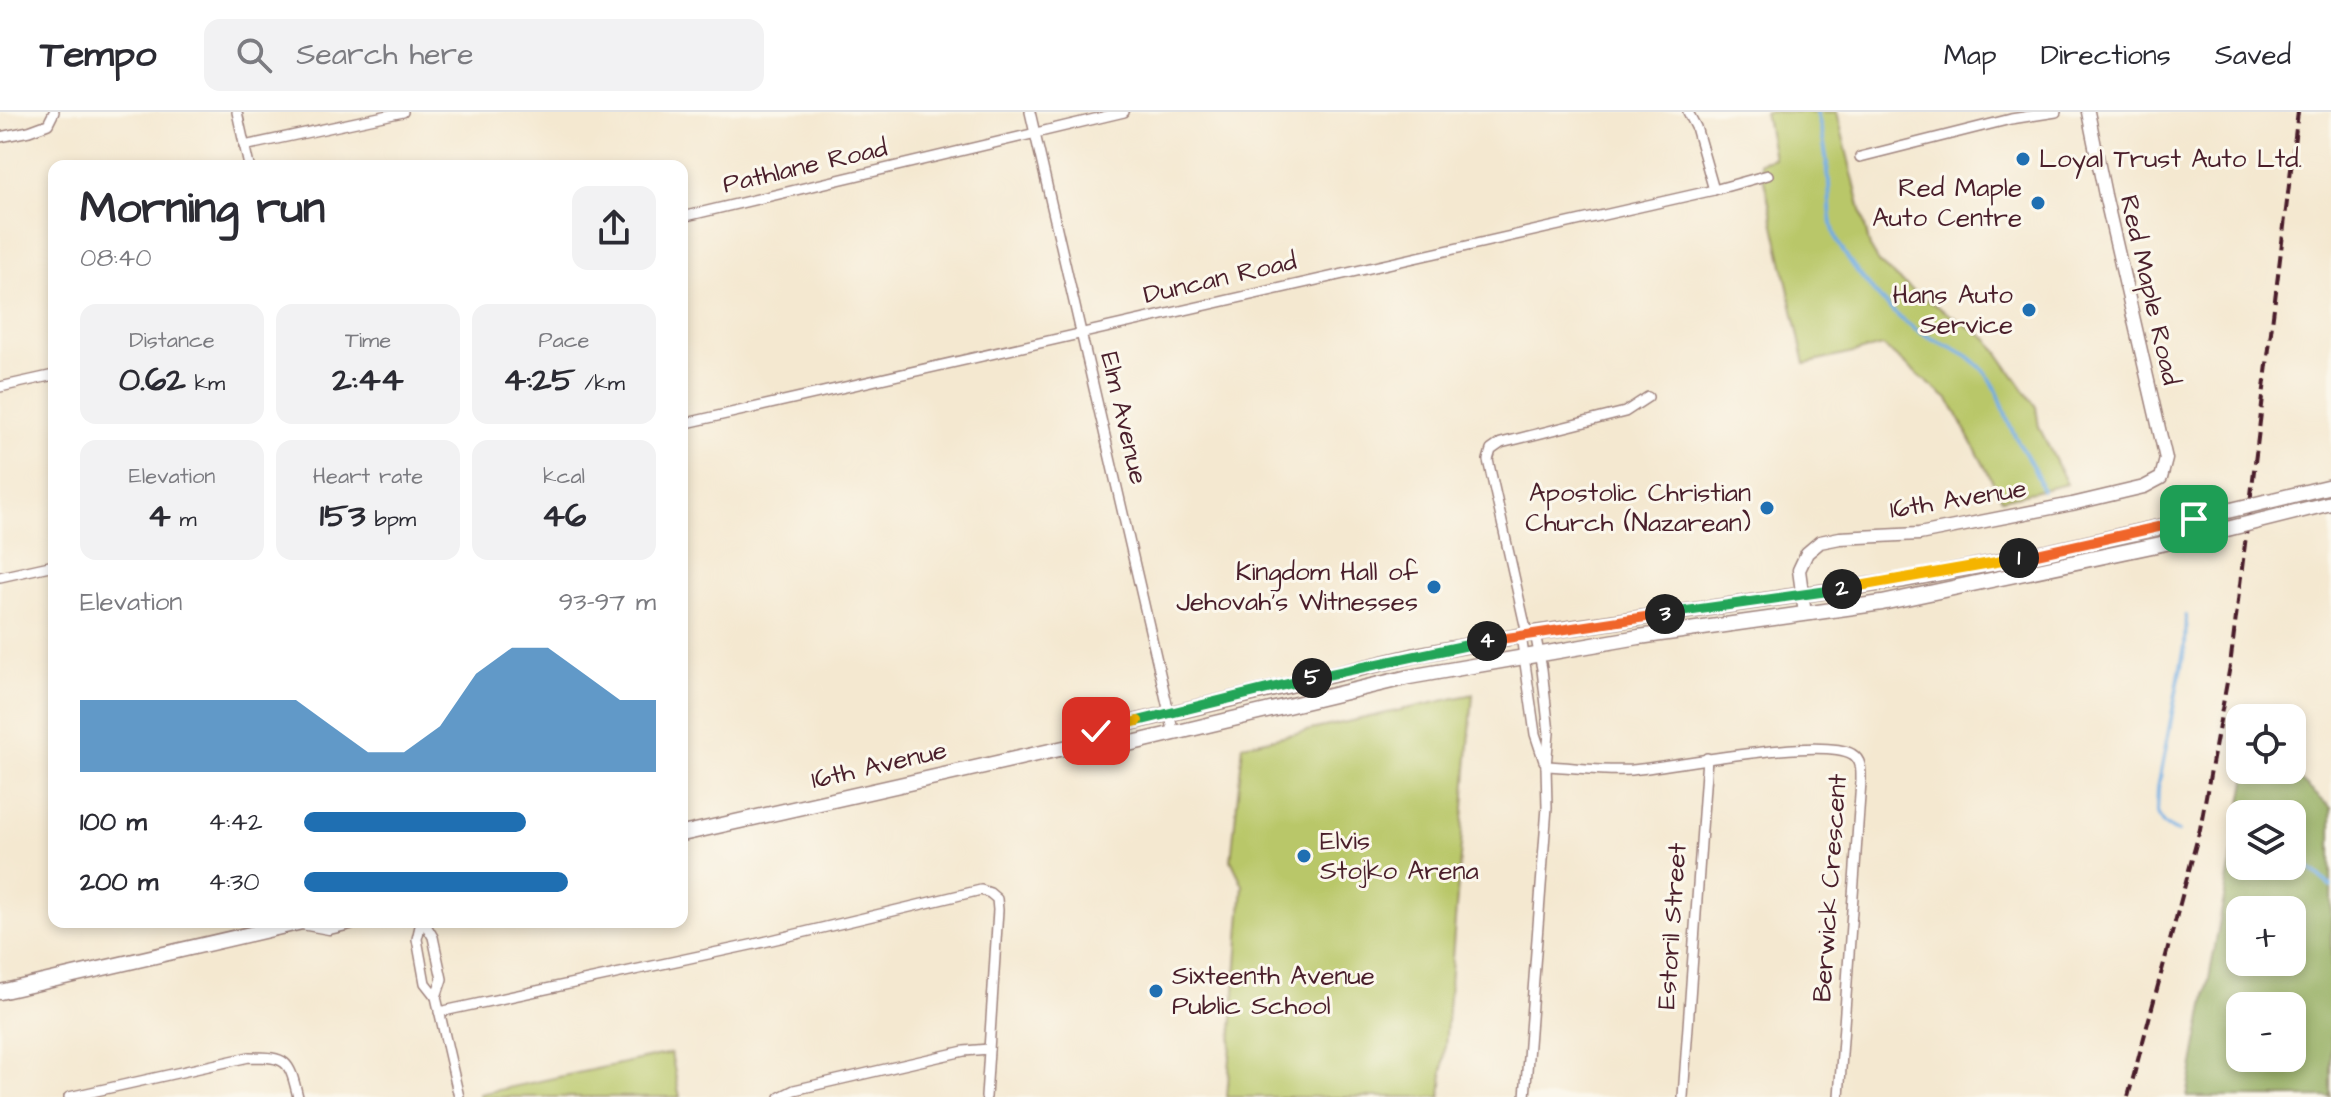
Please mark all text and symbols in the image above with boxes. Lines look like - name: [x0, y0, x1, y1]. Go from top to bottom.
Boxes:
- search box: [204, 19, 764, 91]
- text: Tempo: [40, 29, 156, 81]
- icon: search: [232, 33, 276, 77]
- text: Search here: [296, 34, 473, 76]
- text: Map: [1944, 36, 1997, 75]
- text: Directions: [2041, 36, 2171, 75]
- text: Saved: [2215, 36, 2291, 75]
- street label: Pathlane Road: [719, 130, 891, 202]
- place label: Loyal Trust Auto Ltd.: [2039, 141, 2302, 179]
- marker: Loyal Trust Auto Ltd.: [2014, 150, 2032, 168]
- place label: Red Maple Auto Centre: [1872, 170, 2022, 236]
- text: Morning run: [80, 179, 325, 240]
- button: share: [572, 186, 656, 270]
- street label: Red Maple Road: [2111, 192, 2189, 388]
- marker: Red Maple Auto Centre: [2029, 194, 2047, 212]
- text: 08:40: [80, 240, 152, 276]
- street label: Duncan Road: [1140, 243, 1300, 313]
- place label: Hans Auto Service: [1893, 277, 2013, 343]
- marker: Hans Auto Service: [2020, 301, 2038, 319]
- text: Distance: [129, 325, 215, 356]
- text: Time: [345, 325, 391, 356]
- text: Pace: [538, 325, 590, 356]
- street label: Elm Avenue: [1091, 348, 1157, 488]
- text: 0.62: [119, 356, 186, 404]
- text: 2:44: [332, 356, 404, 404]
- text: 4:25: [503, 356, 575, 404]
- text: km: [186, 368, 225, 399]
- text: /km: [575, 368, 625, 399]
- text: Elevation: [129, 461, 215, 492]
- text: Heart rate: [313, 461, 423, 492]
- text: kcal: [543, 461, 585, 492]
- street label: 16th Avenue: [1887, 470, 2029, 528]
- place label: Apostolic Christian Church (Nazarean): [1525, 475, 1751, 541]
- pin: [2160, 485, 2228, 553]
- text: 4: [147, 492, 171, 540]
- text: 153: [320, 492, 366, 540]
- text: 46: [542, 492, 586, 540]
- icon: arrive: [2172, 497, 2216, 541]
- marker: Apostolic Christian Church (Nazarean): [1758, 499, 1776, 517]
- text: m: [171, 504, 197, 535]
- text: bpm: [366, 504, 416, 535]
- pin: 1: [1999, 538, 2039, 578]
- text: 1: [2018, 542, 2020, 573]
- place label: Kingdom Hall of Jehovah's Witnesses: [1176, 554, 1419, 620]
- pin: 2: [1822, 569, 1862, 609]
- text: 2: [1836, 573, 1848, 604]
- marker: Kingdom Hall of Jehovah's Witnesses: [1425, 578, 1443, 596]
- text: Elevation: [80, 584, 182, 620]
- text: 93–97 m: [558, 584, 656, 620]
- pin: 3: [1645, 594, 1685, 634]
- text: 3: [1659, 598, 1671, 629]
- pin: 4: [1467, 621, 1507, 661]
- text: 4: [1480, 625, 1494, 656]
- pin: 5: [1292, 658, 1332, 698]
- text: 5: [1304, 662, 1320, 693]
- pin: [1062, 697, 1130, 765]
- map controls: [2226, 704, 2306, 1072]
- button: locate: [2226, 704, 2306, 784]
- icon: check: [1074, 709, 1118, 753]
- street label: 16th Avenue: [808, 732, 950, 798]
- street label: Berwick Crescent: [1804, 772, 1856, 1003]
- button: layers: [2226, 800, 2306, 880]
- text: 100 m: [80, 804, 147, 840]
- text: 4:42: [208, 804, 263, 840]
- place label: Elvis Stojko Arena: [1320, 823, 1479, 889]
- street label: Estoril Street: [1648, 841, 1696, 1010]
- marker: Elvis Stojko Arena: [1295, 847, 1313, 865]
- text: 200 m: [80, 864, 158, 900]
- text: 4:30: [208, 864, 260, 900]
- button: +: [2226, 896, 2306, 976]
- place label: Sixteenth Avenue Public School: [1172, 958, 1375, 1024]
- marker: Sixteenth Avenue Public School: [1147, 982, 1165, 1000]
- button: −: [2226, 992, 2306, 1072]

